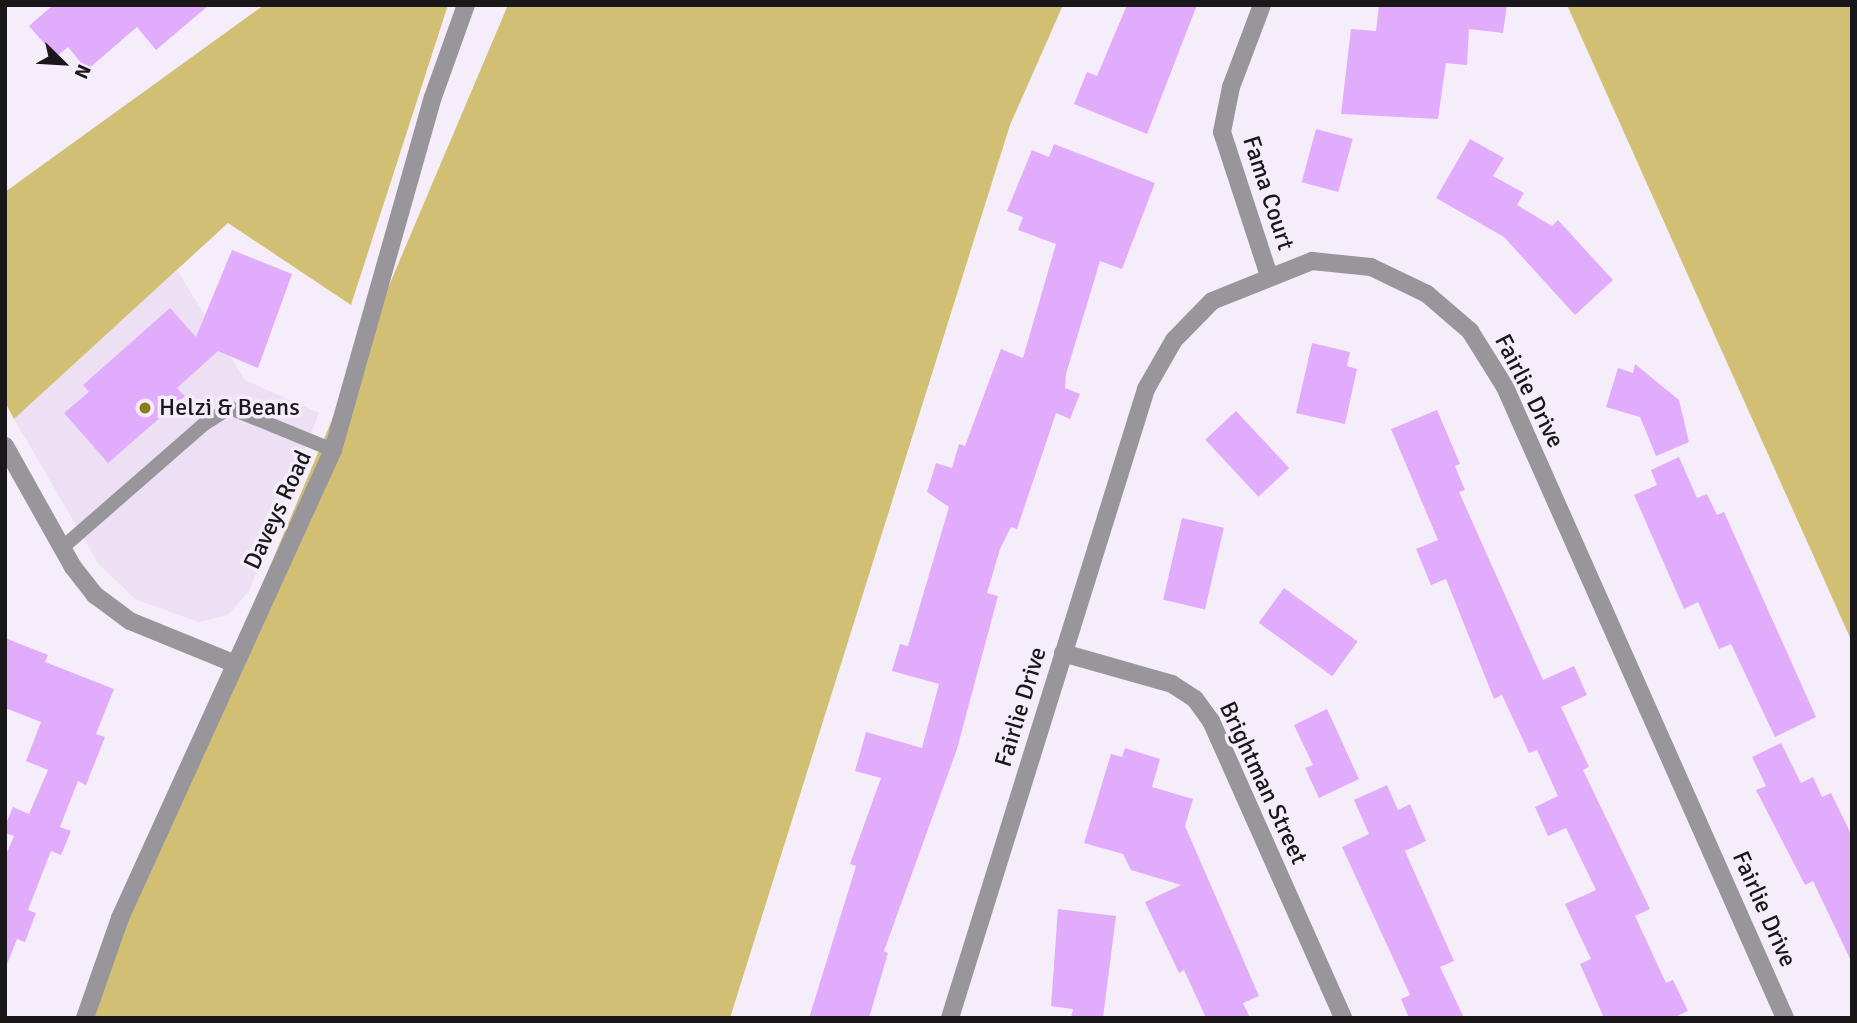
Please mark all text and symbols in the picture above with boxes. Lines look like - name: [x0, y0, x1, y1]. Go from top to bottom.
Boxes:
- north arrow: [28, 28, 98, 98]
- text: N: [69, 61, 96, 82]
- street label: Fama Court: [1236, 132, 1300, 254]
- street label: Fairlie Drive: [1488, 329, 1570, 453]
- place label: Helzi & Beans: [159, 394, 300, 422]
- marker: Helzi & Beans: [137, 400, 153, 416]
- street label: Daveys Road: [238, 446, 318, 574]
- street label: Fairlie Drive: [989, 644, 1053, 770]
- street label: Brightman Street: [1213, 697, 1313, 869]
- street label: Fairlie Drive: [1726, 847, 1802, 971]

